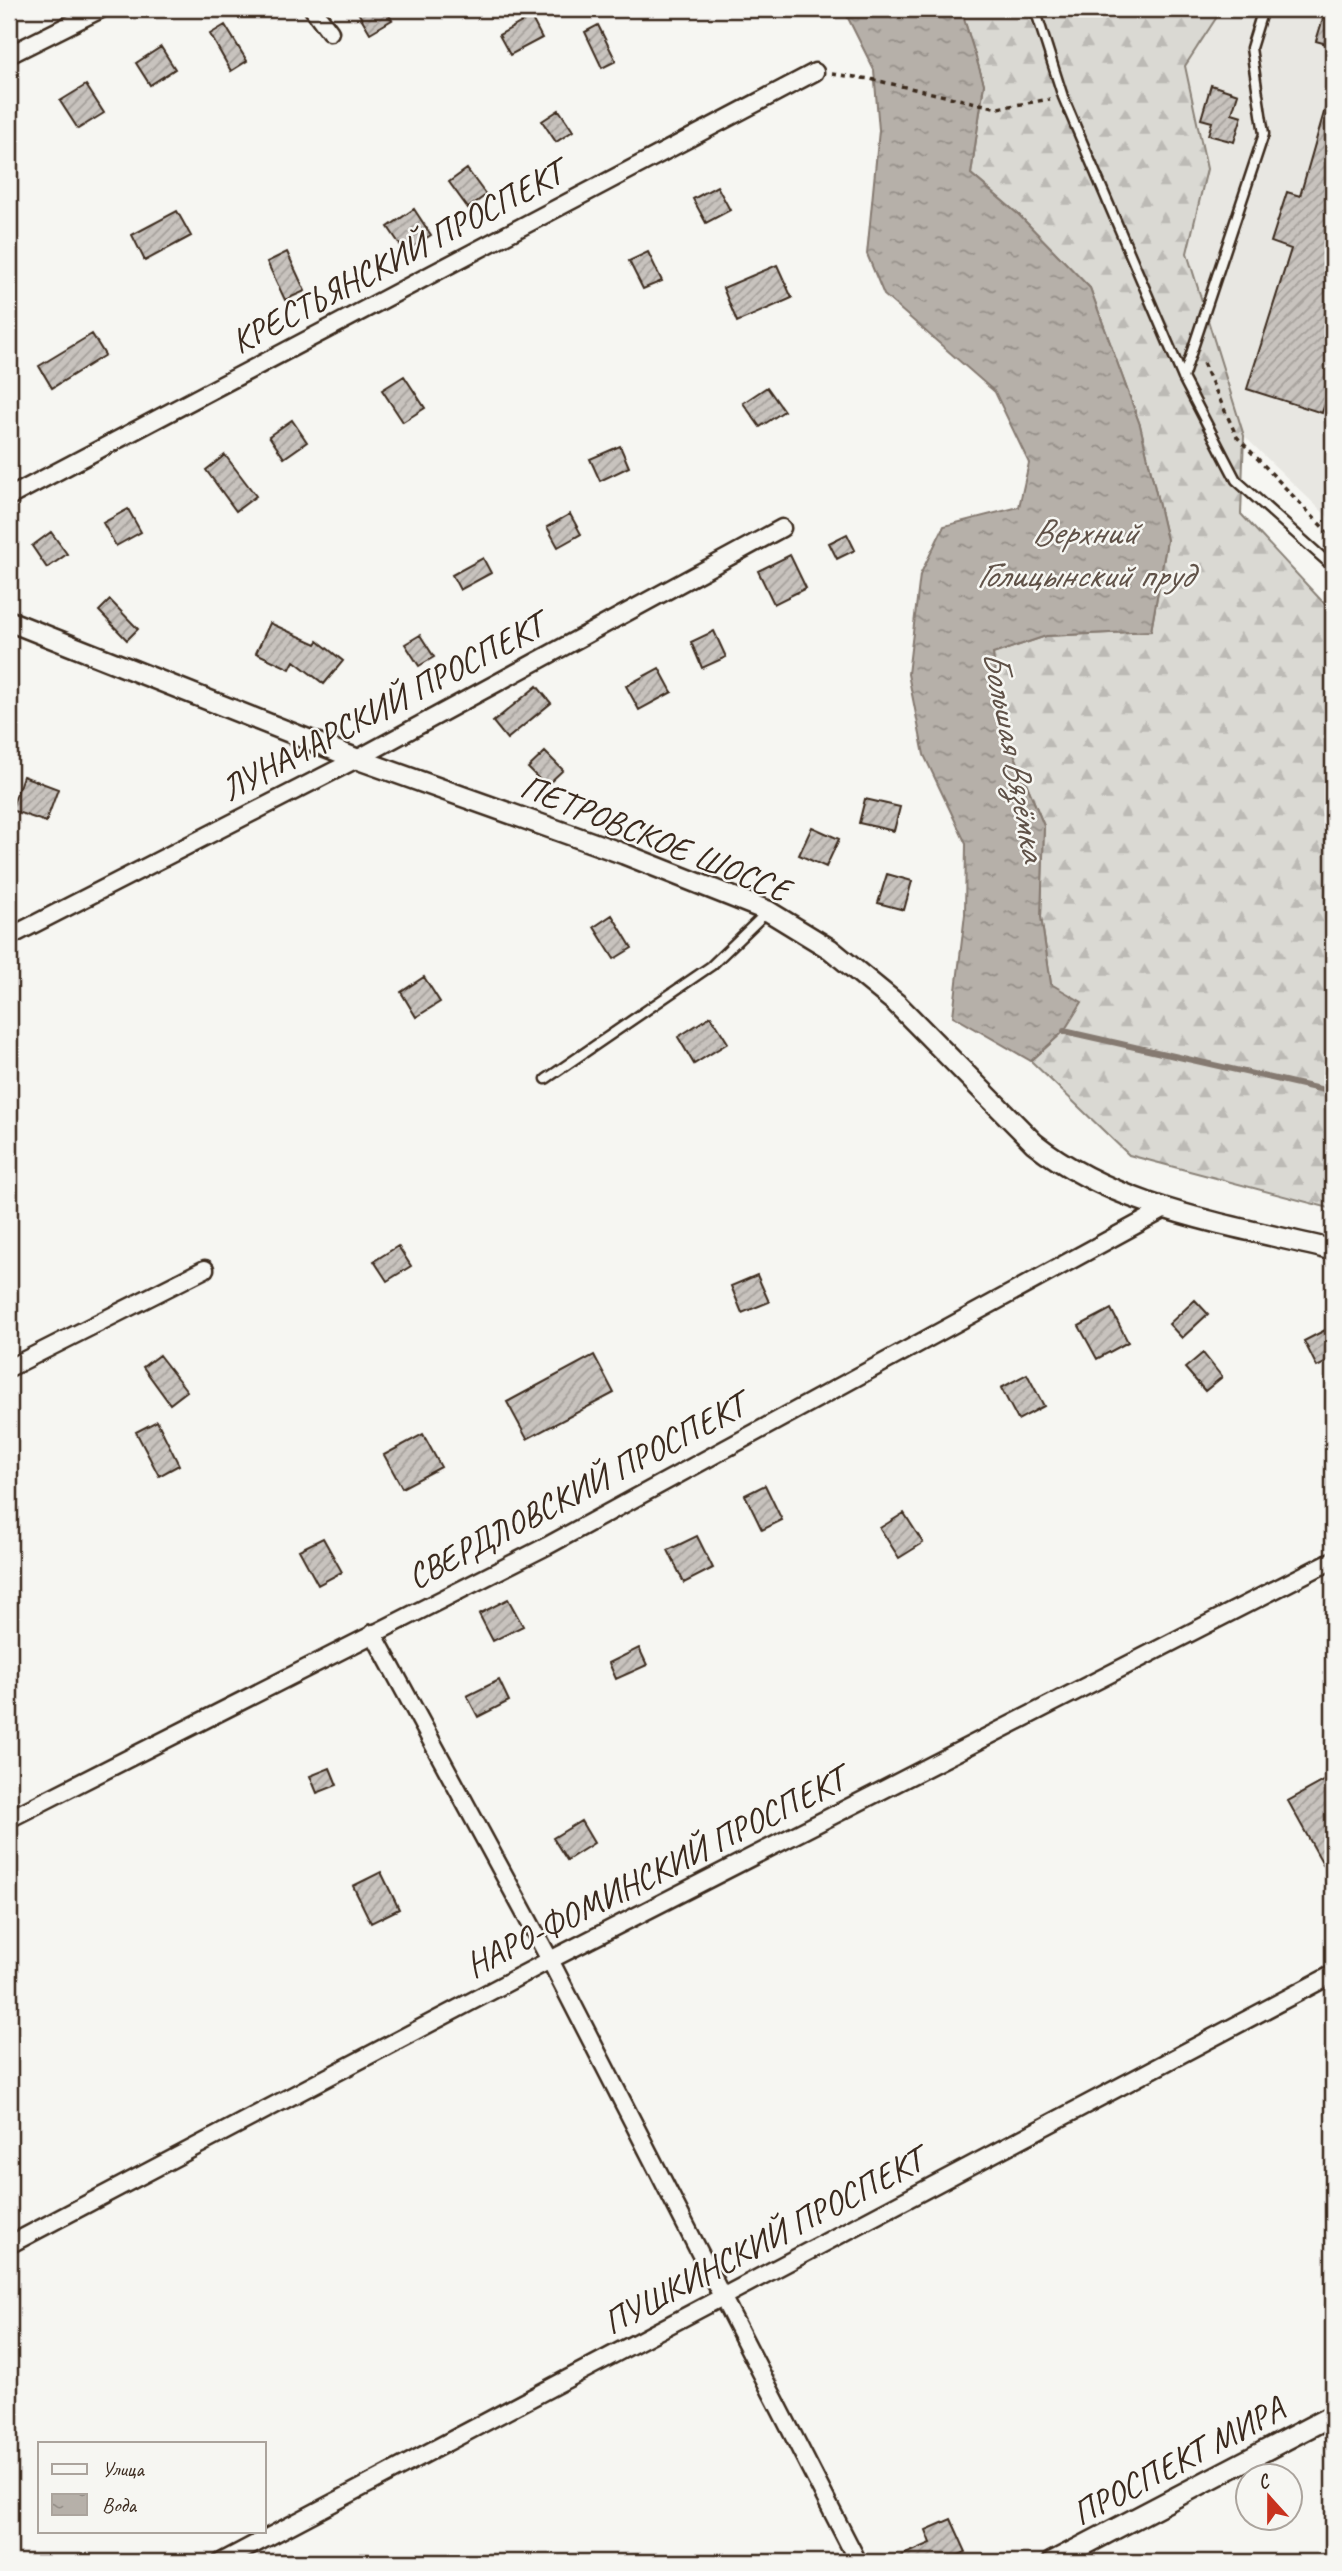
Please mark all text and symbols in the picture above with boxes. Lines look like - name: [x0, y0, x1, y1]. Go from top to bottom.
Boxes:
- street label: КРЕСТЬЯНСКИЙ ПРОСПЕКТ: [223, 146, 579, 364]
- water label: Верхний Голицынский пруд: [976, 508, 1200, 598]
- street label: ЛУНАЧАРСКИЙ ПРОСПЕКТ: [213, 599, 559, 811]
- water label: Большая Вязёмка: [971, 646, 1059, 868]
- street label: ПЕТРОВСКОЕ ШОССЕ: [514, 764, 800, 914]
- street label: СВЕРДЛОВСКИЙ ПРОСПЕКТ: [399, 1379, 761, 1599]
- street label: НАРО-ФОМИНСКИЙ ПРОСПЕКТ: [458, 1752, 860, 1987]
- street label: ПУШКИНСКИЙ ПРОСПЕКТ: [595, 2133, 939, 2345]
- street label: ПРОСПЕКТ МИРА: [1064, 2387, 1292, 2535]
- legend: [38, 2442, 266, 2532]
- text: Улица: [102, 2456, 145, 2482]
- north arrow: [1234, 2462, 1304, 2532]
- text: Вода: [102, 2492, 138, 2518]

